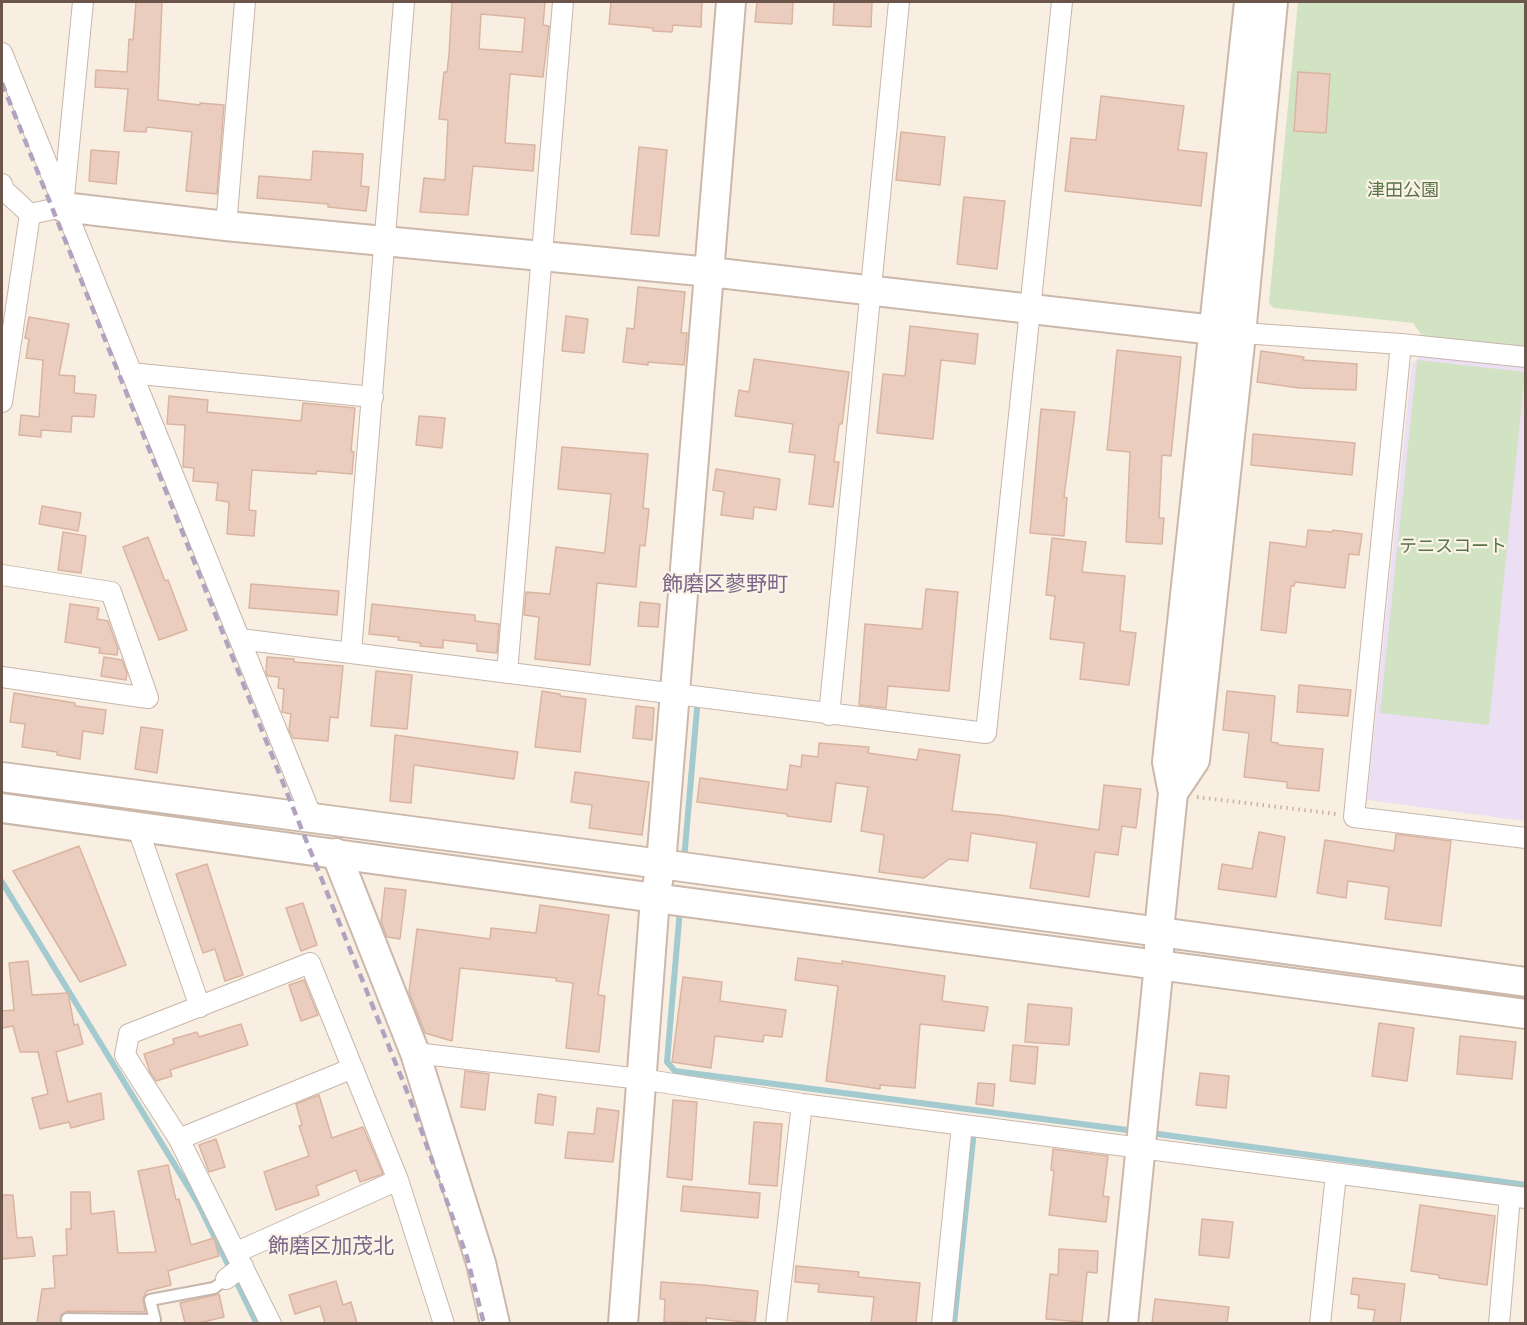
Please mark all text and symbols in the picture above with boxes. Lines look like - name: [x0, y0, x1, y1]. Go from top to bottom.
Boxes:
- park label: 津田公園: [1367, 180, 1439, 202]
- park label: テニスコート: [1399, 536, 1507, 558]
- district label: 飾磨区蓼野町: [662, 572, 788, 598]
- district label: 飾磨区加茂北: [268, 1234, 394, 1260]

